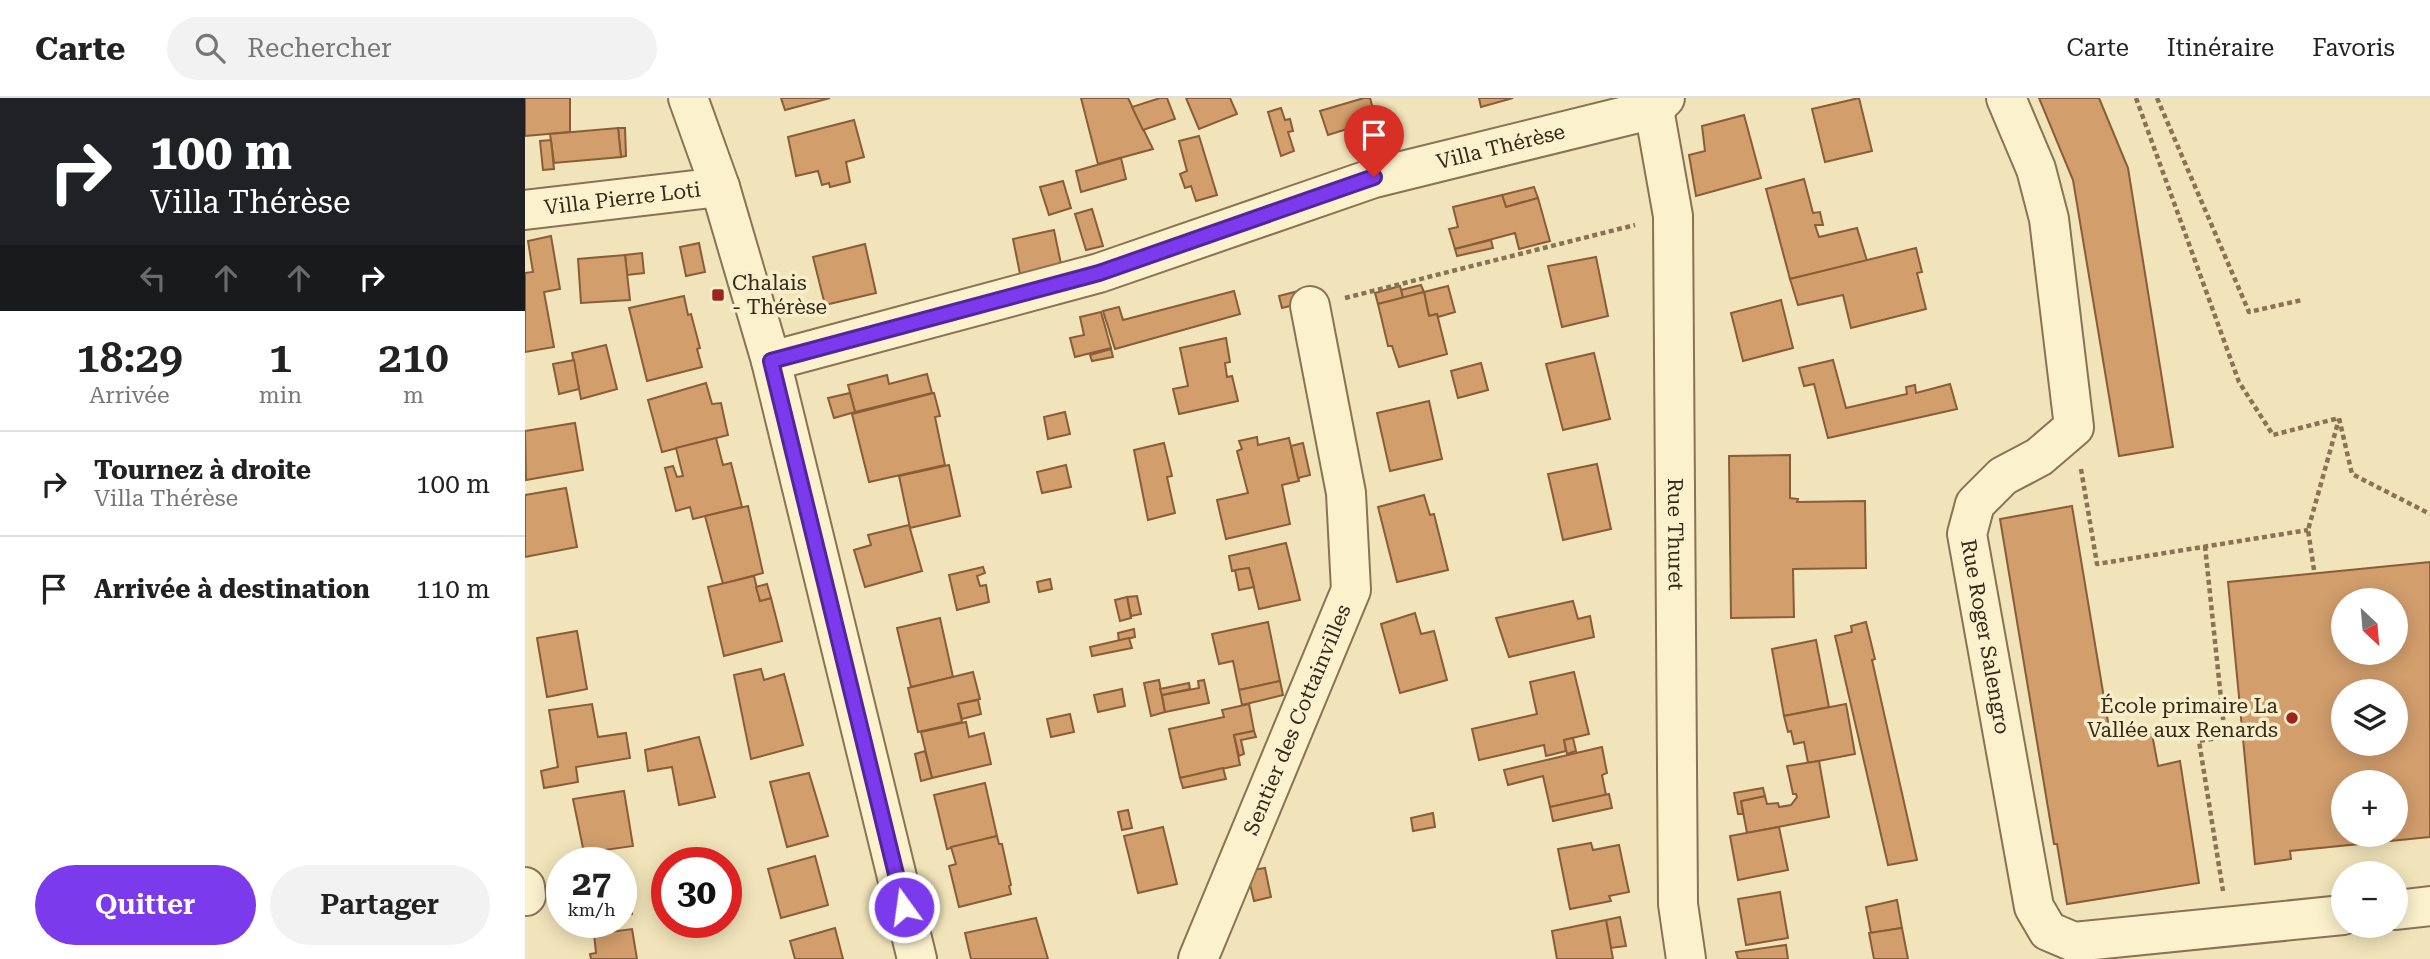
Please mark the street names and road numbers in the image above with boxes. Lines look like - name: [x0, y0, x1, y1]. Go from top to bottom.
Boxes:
- street label: Villa Thérèse: [1434, 119, 1567, 174]
- street label: Villa Pierre Loti: [543, 177, 702, 220]
- street label: Rue Thuret: [1663, 478, 1688, 591]
- street label: Rue Roger Salengro: [1956, 537, 2015, 736]
- street label: Sentier des Cottainvilles: [1239, 601, 1356, 839]

